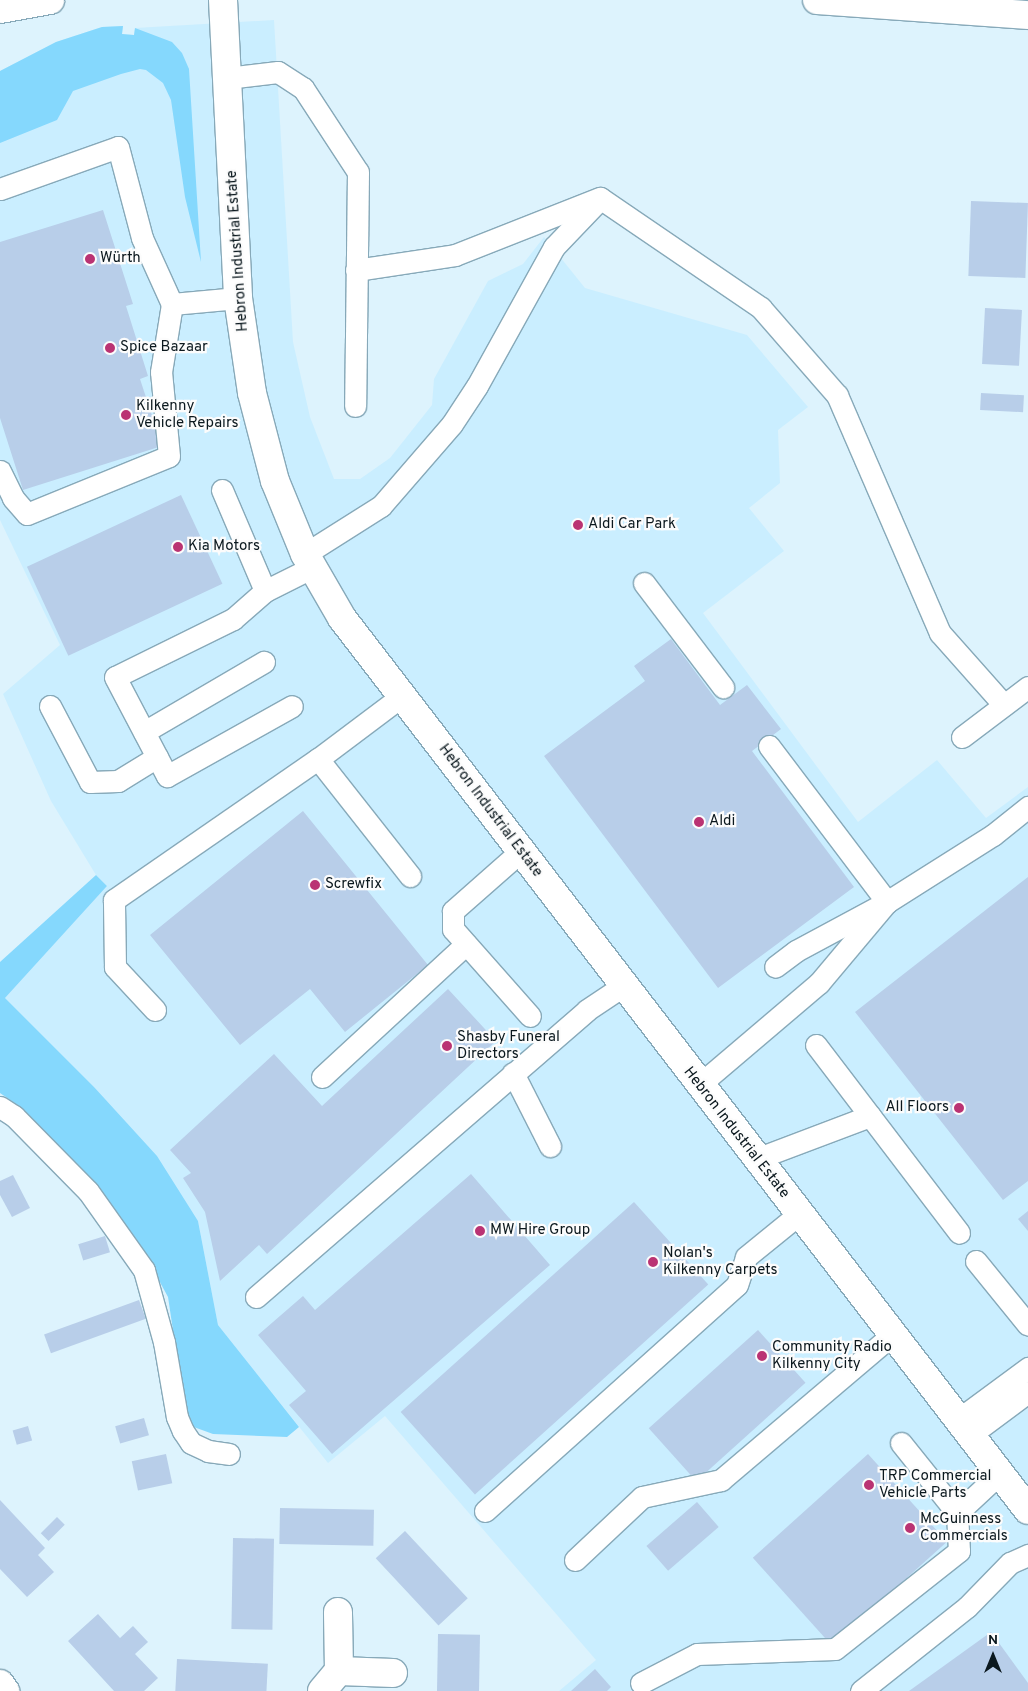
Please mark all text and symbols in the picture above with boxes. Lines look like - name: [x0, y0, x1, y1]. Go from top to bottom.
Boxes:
- street label: Hebron Industrial Estate: [223, 170, 253, 332]
- place label: Würth: [100, 250, 141, 268]
- marker: Würth: [84, 253, 96, 265]
- place label: Spice Bazaar: [120, 339, 208, 357]
- marker: Spice Bazaar: [104, 342, 116, 354]
- place label: Kilkenny Vehicle Repairs: [136, 397, 239, 432]
- marker: Kilkenny Vehicle Repairs: [120, 409, 132, 421]
- place label: Aldi Car Park: [588, 516, 676, 534]
- marker: Aldi Car Park: [572, 519, 584, 531]
- place label: Kia Motors: [188, 538, 260, 556]
- marker: Kia Motors: [172, 541, 184, 553]
- street label: Hebron Industrial Estate: [434, 741, 546, 881]
- place label: Aldi: [709, 813, 735, 831]
- marker: Aldi: [693, 816, 705, 828]
- place label: Screwfix: [325, 876, 382, 894]
- marker: Screwfix: [309, 879, 321, 891]
- place label: Shasby Funeral Directors: [457, 1028, 560, 1063]
- marker: Shasby Funeral Directors: [441, 1040, 453, 1052]
- street label: Hebron Industrial Estate: [679, 1064, 793, 1202]
- place label: All Floors: [885, 1099, 949, 1117]
- marker: All Floors: [953, 1102, 965, 1114]
- place label: MW Hire Group: [490, 1222, 591, 1240]
- marker: MW Hire Group: [474, 1225, 486, 1237]
- place label: Nolan's Kilkenny Carpets: [663, 1244, 778, 1279]
- marker: Nolan's Kilkenny Carpets: [647, 1256, 659, 1268]
- place label: Community Radio Kilkenny City: [772, 1338, 892, 1373]
- marker: Community Radio Kilkenny City: [756, 1350, 768, 1362]
- place label: TRP Commercial Vehicle Parts: [879, 1467, 991, 1502]
- marker: TRP Commercial Vehicle Parts: [863, 1479, 875, 1491]
- place label: McGuinness Commercials: [920, 1510, 1008, 1545]
- marker: McGuinness Commercials: [904, 1522, 916, 1534]
- north arrow: [968, 1631, 1018, 1681]
- text: N: [988, 1632, 998, 1649]

